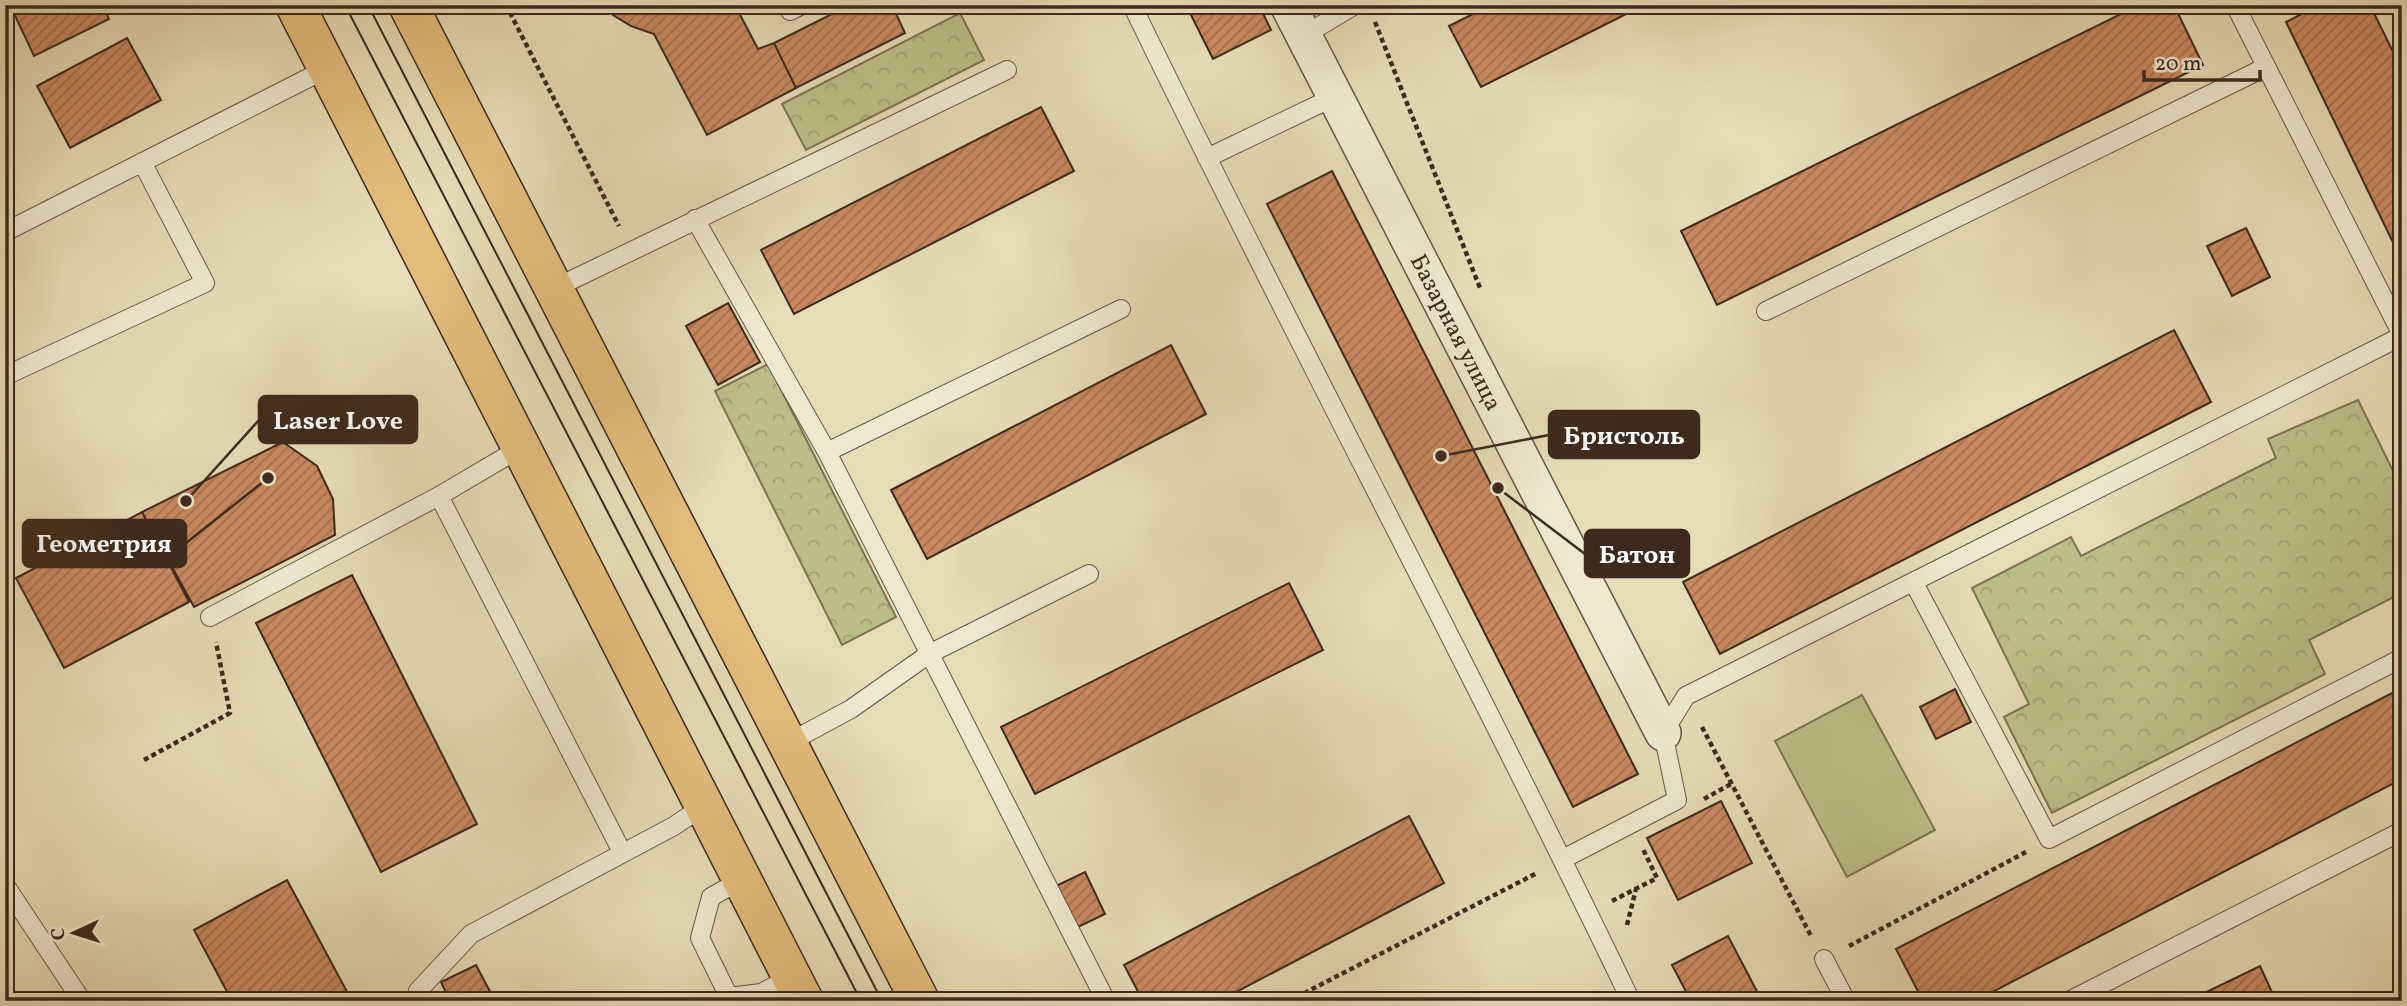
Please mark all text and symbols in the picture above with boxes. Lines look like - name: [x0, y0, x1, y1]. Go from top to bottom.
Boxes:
- scale bar: [2144, 38, 2260, 82]
- text: 20 m: [2155, 50, 2201, 79]
- street label: Базарная улица: [1400, 249, 1509, 417]
- callout: Laser Love: [259, 396, 417, 443]
- text: Laser Love: [273, 404, 403, 440]
- callout: Бристоль: [1549, 411, 1699, 458]
- text: Бристоль: [1563, 419, 1685, 455]
- callout: Геометрия: [23, 520, 186, 567]
- text: Геометрия: [36, 527, 172, 563]
- callout: Батон: [1585, 530, 1689, 577]
- text: Батон: [1599, 538, 1675, 574]
- north arrow: [38, 898, 108, 968]
- text: С: [46, 927, 72, 941]

